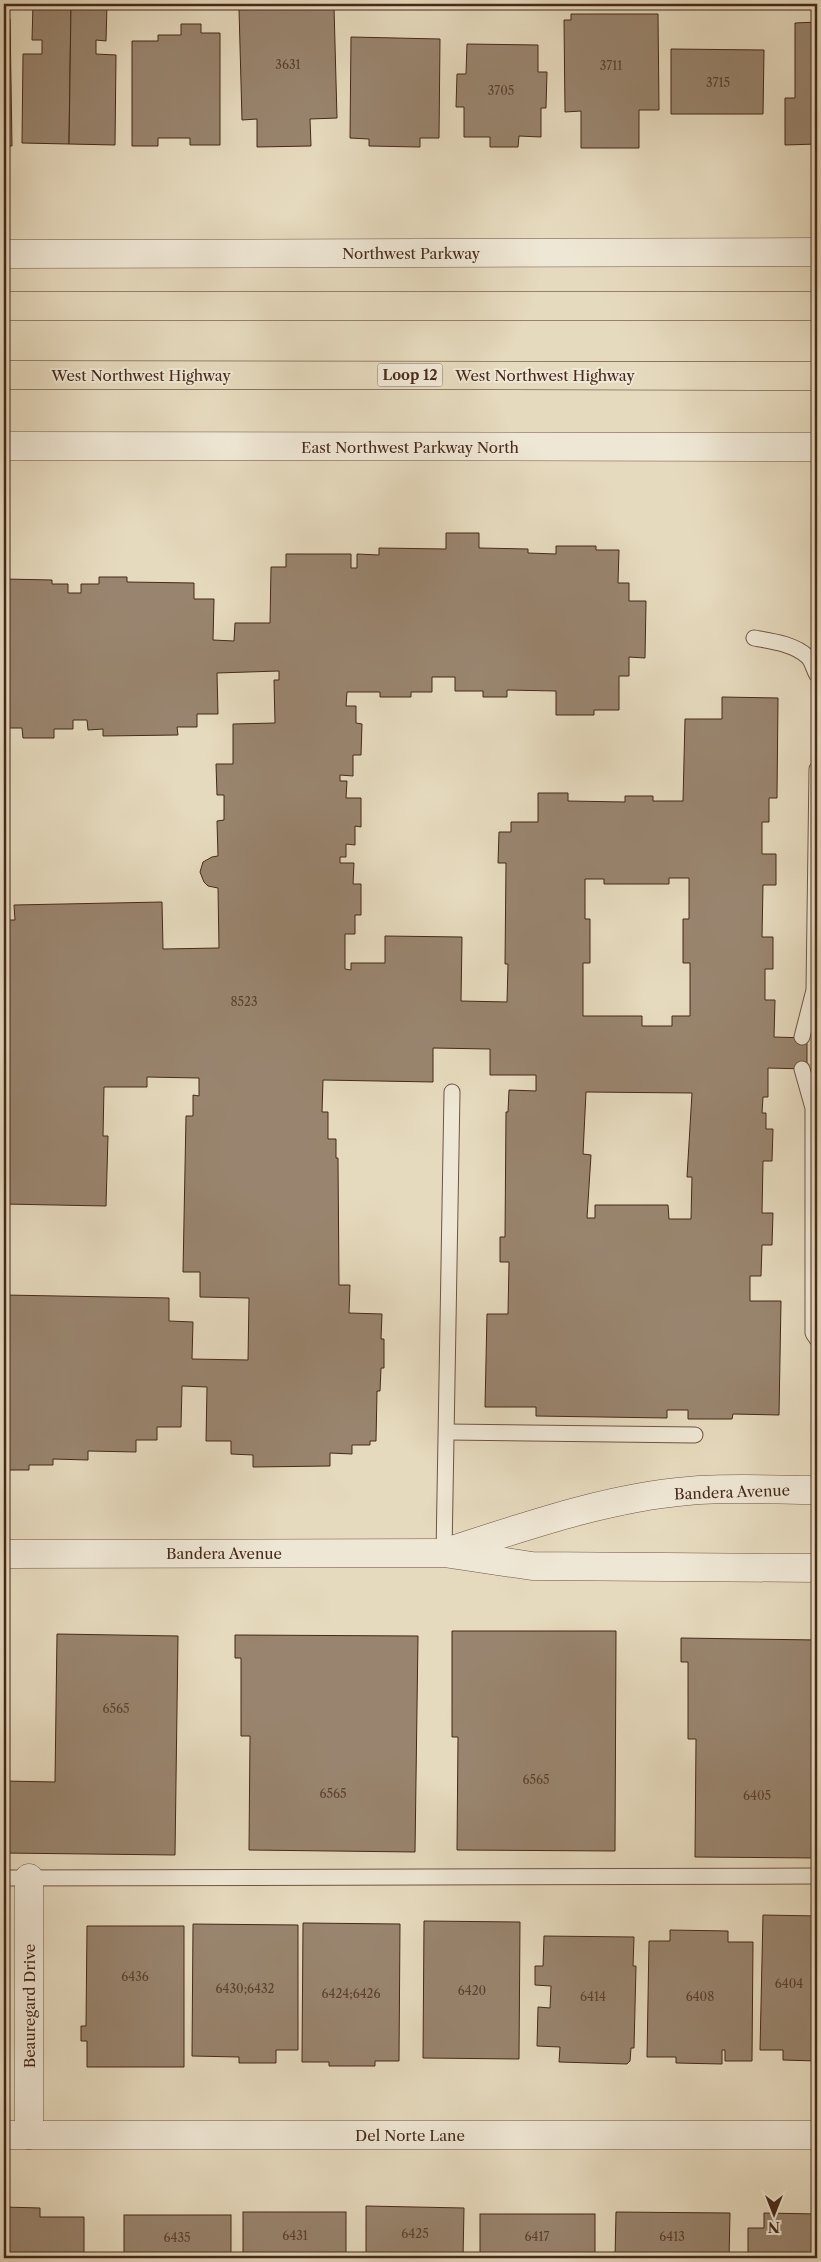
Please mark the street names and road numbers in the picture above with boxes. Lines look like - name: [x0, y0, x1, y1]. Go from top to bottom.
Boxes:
- street label: Northwest Parkway: [342, 244, 481, 263]
- road number: Loop 12: [378, 364, 442, 386]
- street label: West Northwest Highway: [50, 366, 231, 385]
- street label: West Northwest Highway: [454, 366, 635, 385]
- street label: East Northwest Parkway North: [301, 438, 520, 457]
- street label: Bandera Avenue: [674, 1480, 790, 1504]
- street label: Bandera Avenue: [166, 1544, 282, 1563]
- street label: Beauregard Drive: [20, 1944, 39, 2068]
- street label: Del Norte Lane: [355, 2126, 465, 2145]

